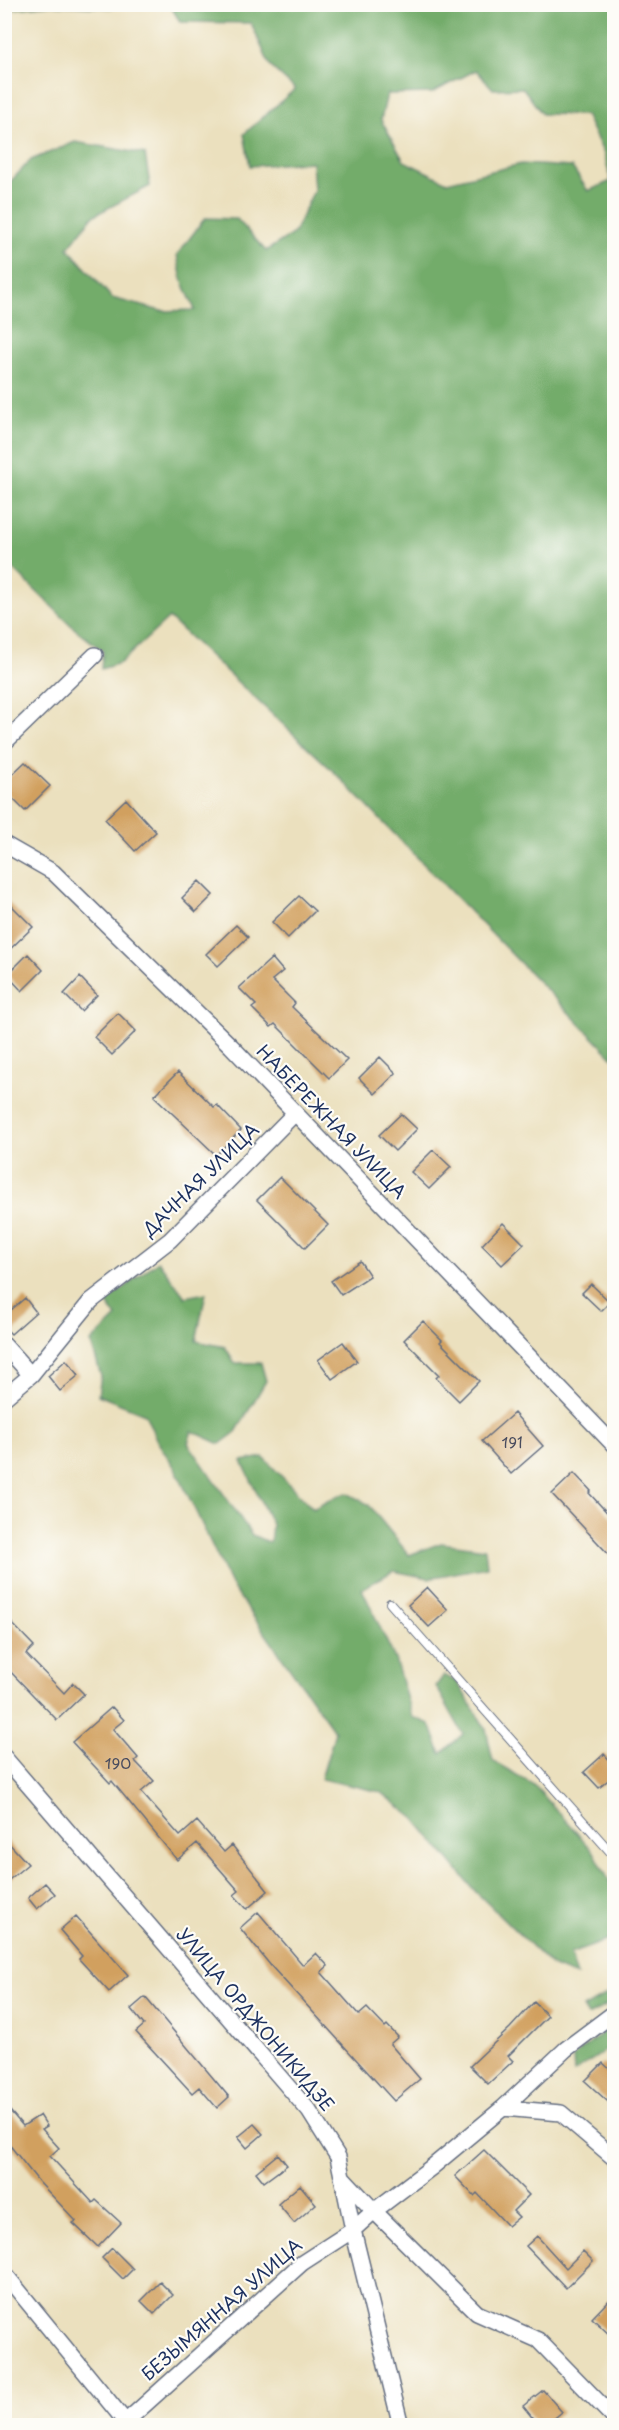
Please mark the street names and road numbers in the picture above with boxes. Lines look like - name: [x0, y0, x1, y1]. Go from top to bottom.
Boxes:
- street label: НАБЕРЕЖНАЯ УЛИЦА: [251, 1038, 413, 1204]
- street label: ДАЧНАЯ УЛИЦА: [135, 1116, 265, 1242]
- street label: УЛИЦА ОРДЖОНИКИДЗЕ: [171, 1921, 341, 2117]
- street label: БЕЗЫМЯННАЯ УЛИЦА: [135, 2231, 307, 2386]

